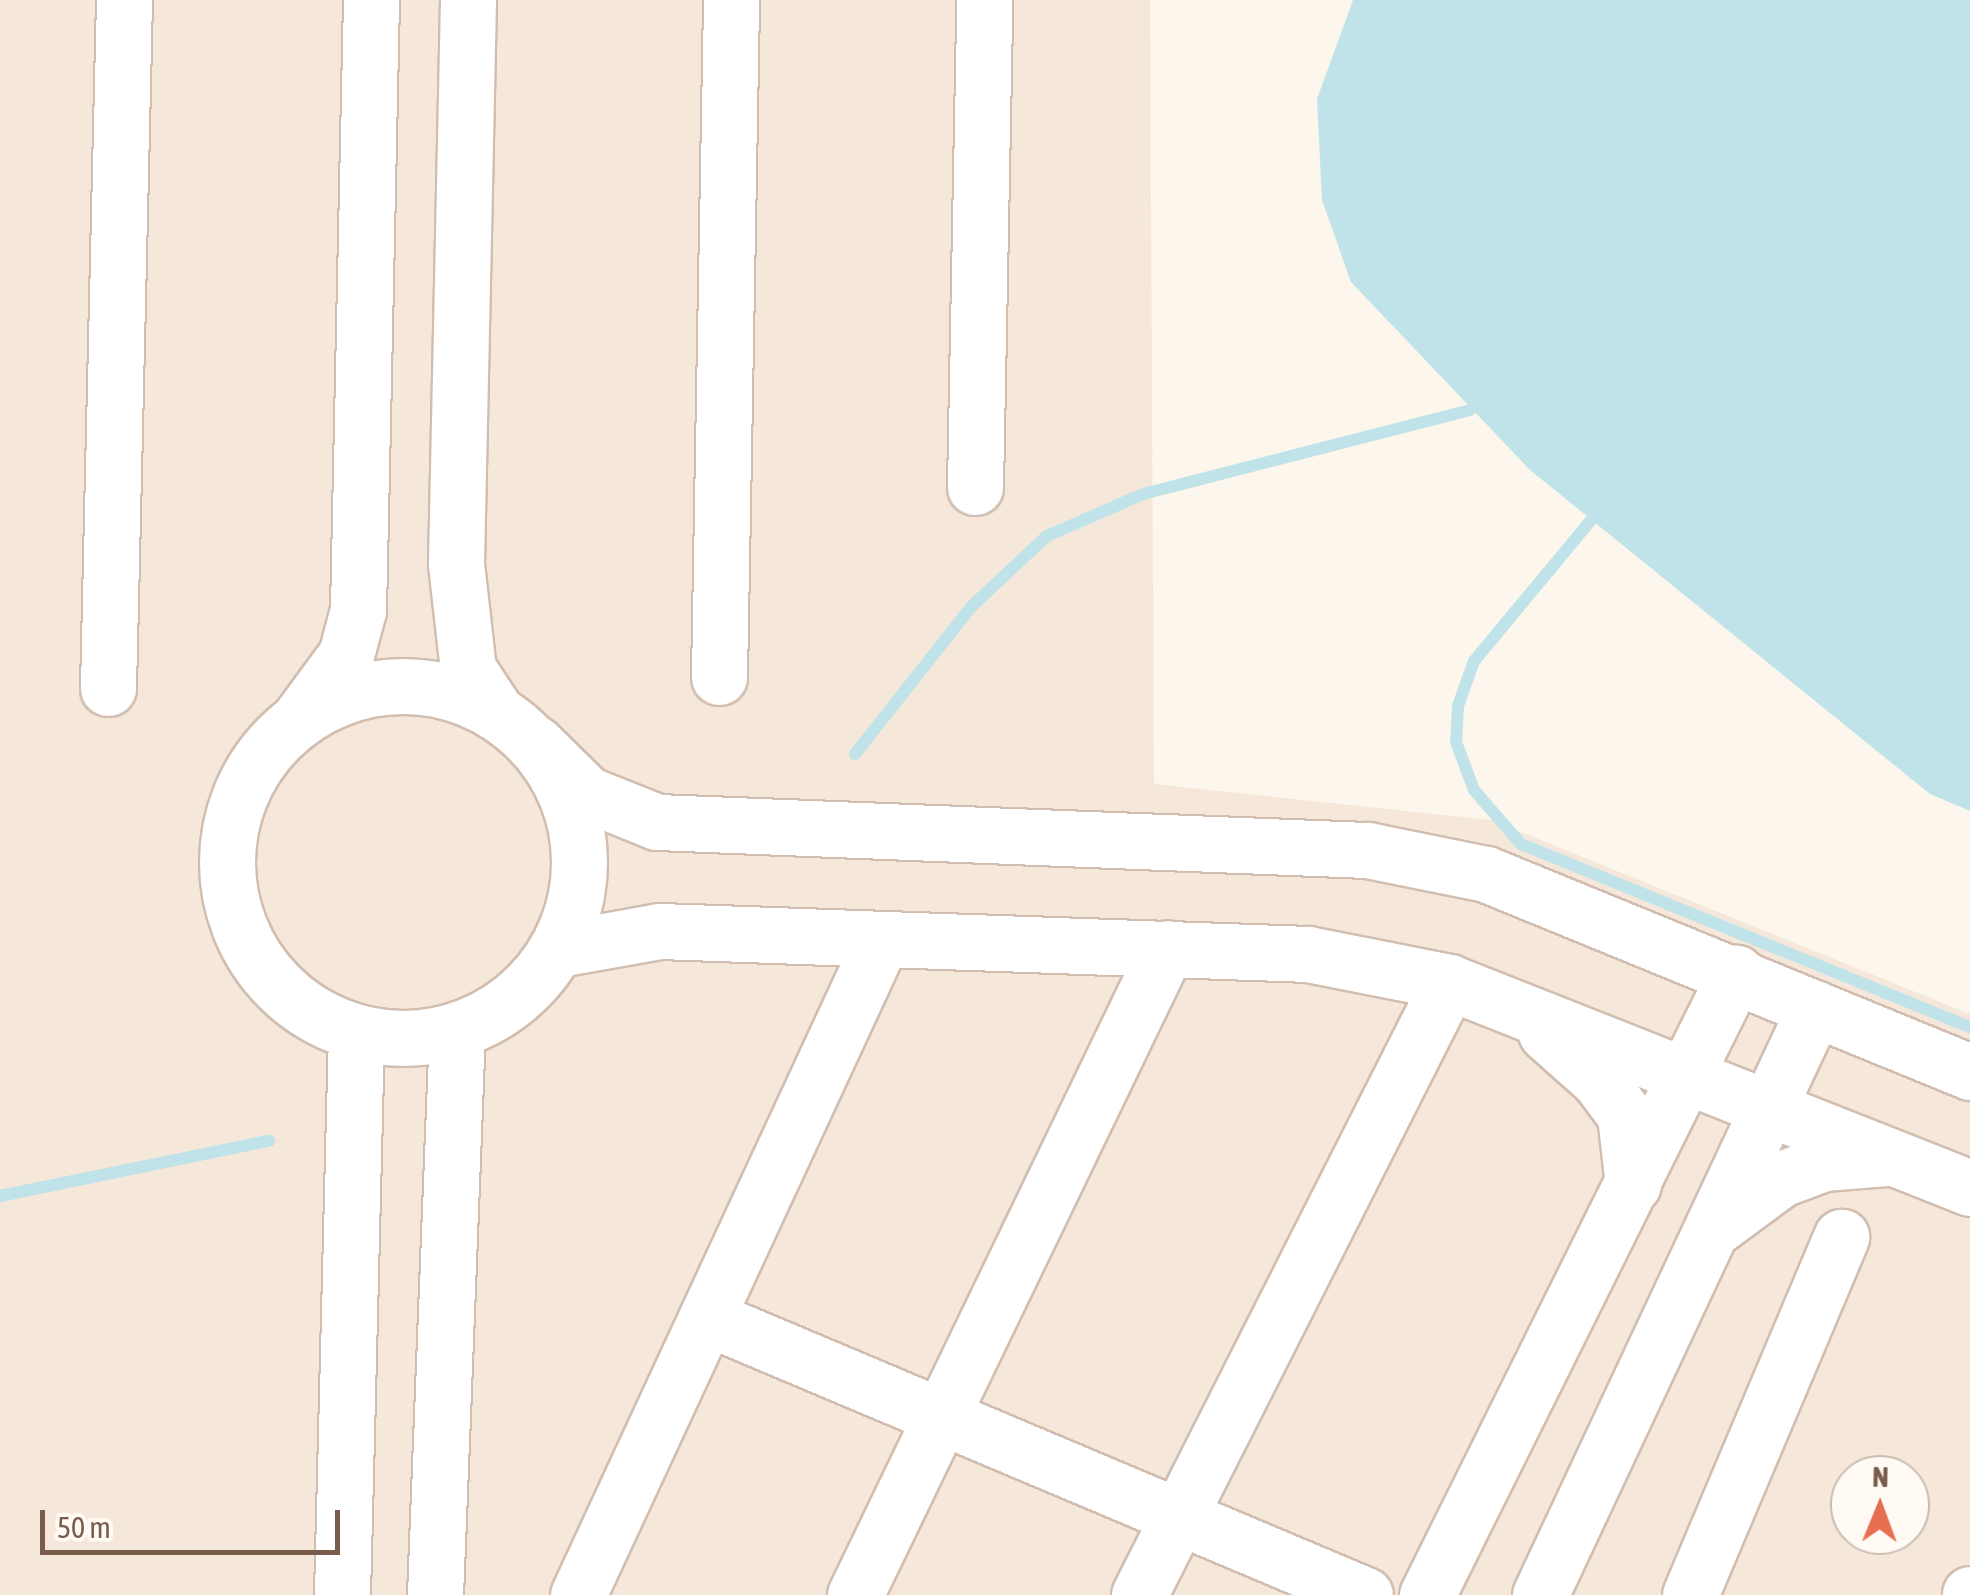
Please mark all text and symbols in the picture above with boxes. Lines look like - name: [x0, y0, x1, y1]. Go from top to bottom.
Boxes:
- north arrow: [1830, 1455, 1930, 1555]
- text: N: [1872, 1461, 1889, 1493]
- scale bar: [45, 1490, 345, 1552]
- text: 50 m: [57, 1510, 111, 1544]

